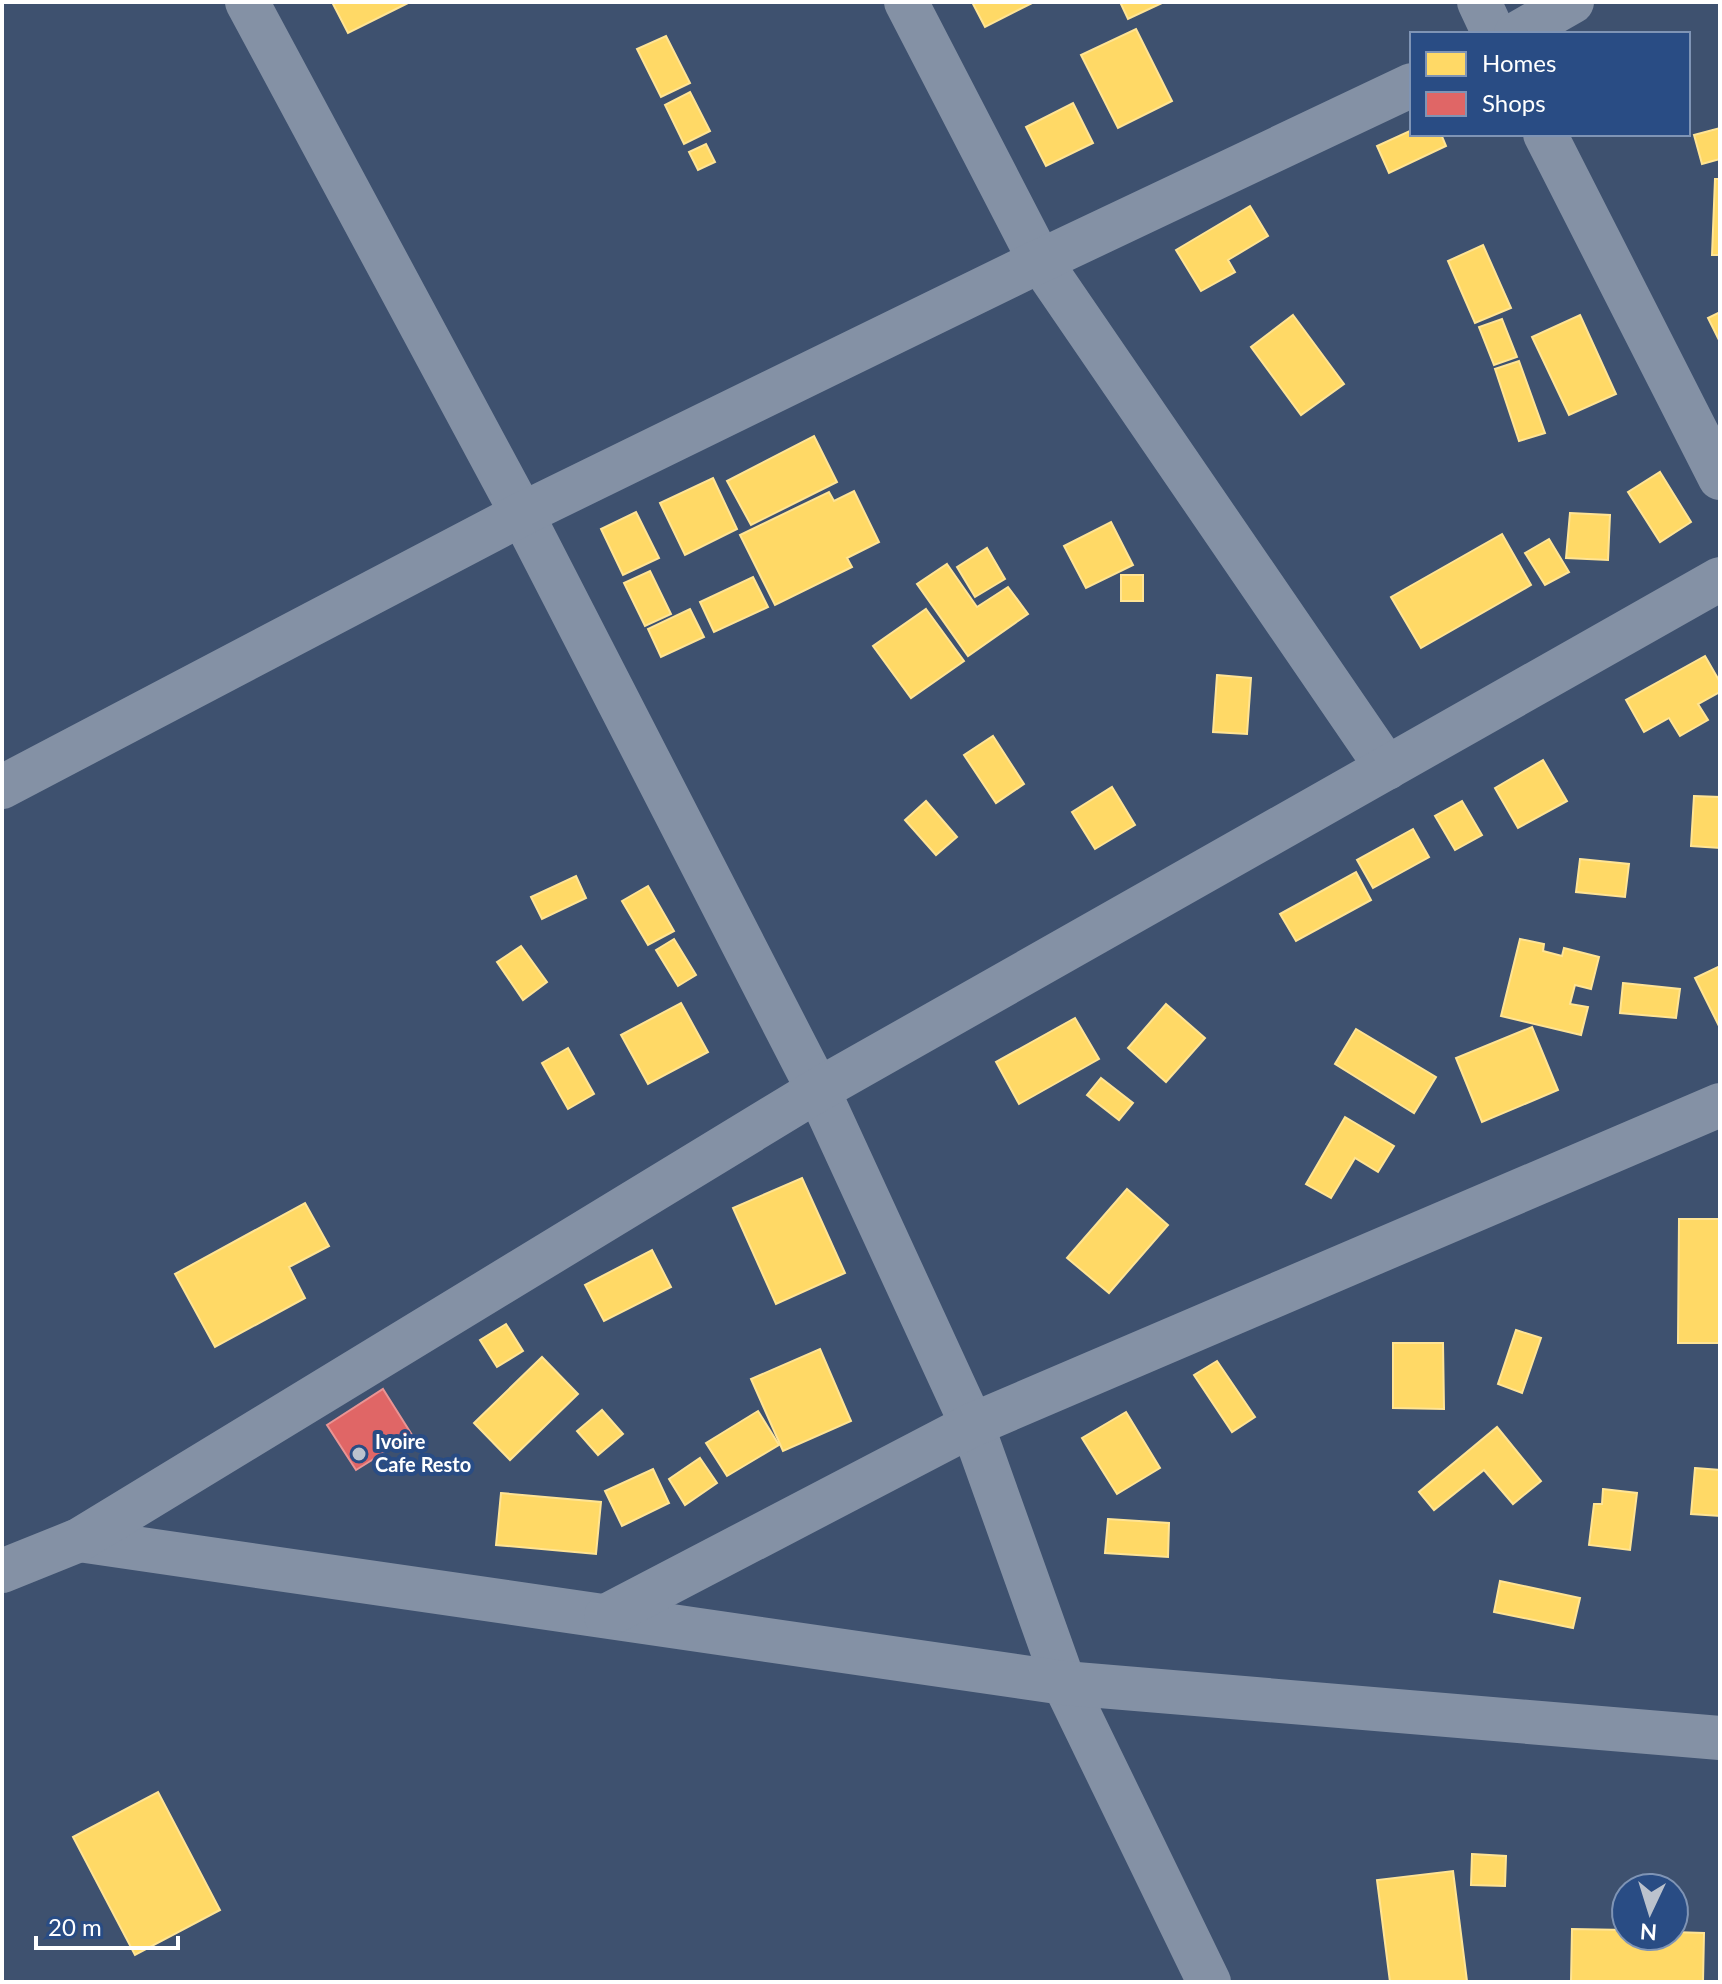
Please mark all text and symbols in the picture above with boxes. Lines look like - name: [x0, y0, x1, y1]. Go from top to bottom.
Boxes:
- legend: [1410, 32, 1690, 136]
- text: Homes: [1482, 48, 1556, 77]
- text: Shops: [1482, 88, 1546, 117]
- place label: Ivoire Cafe Resto: [375, 1429, 471, 1476]
- marker: Ivoire Cafe Resto: [350, 1445, 368, 1463]
- north arrow: [1610, 1872, 1690, 1952]
- scale bar: [36, 1900, 178, 1950]
- text: 20 m: [48, 1912, 102, 1941]
- text: N: [1639, 1918, 1658, 1947]

